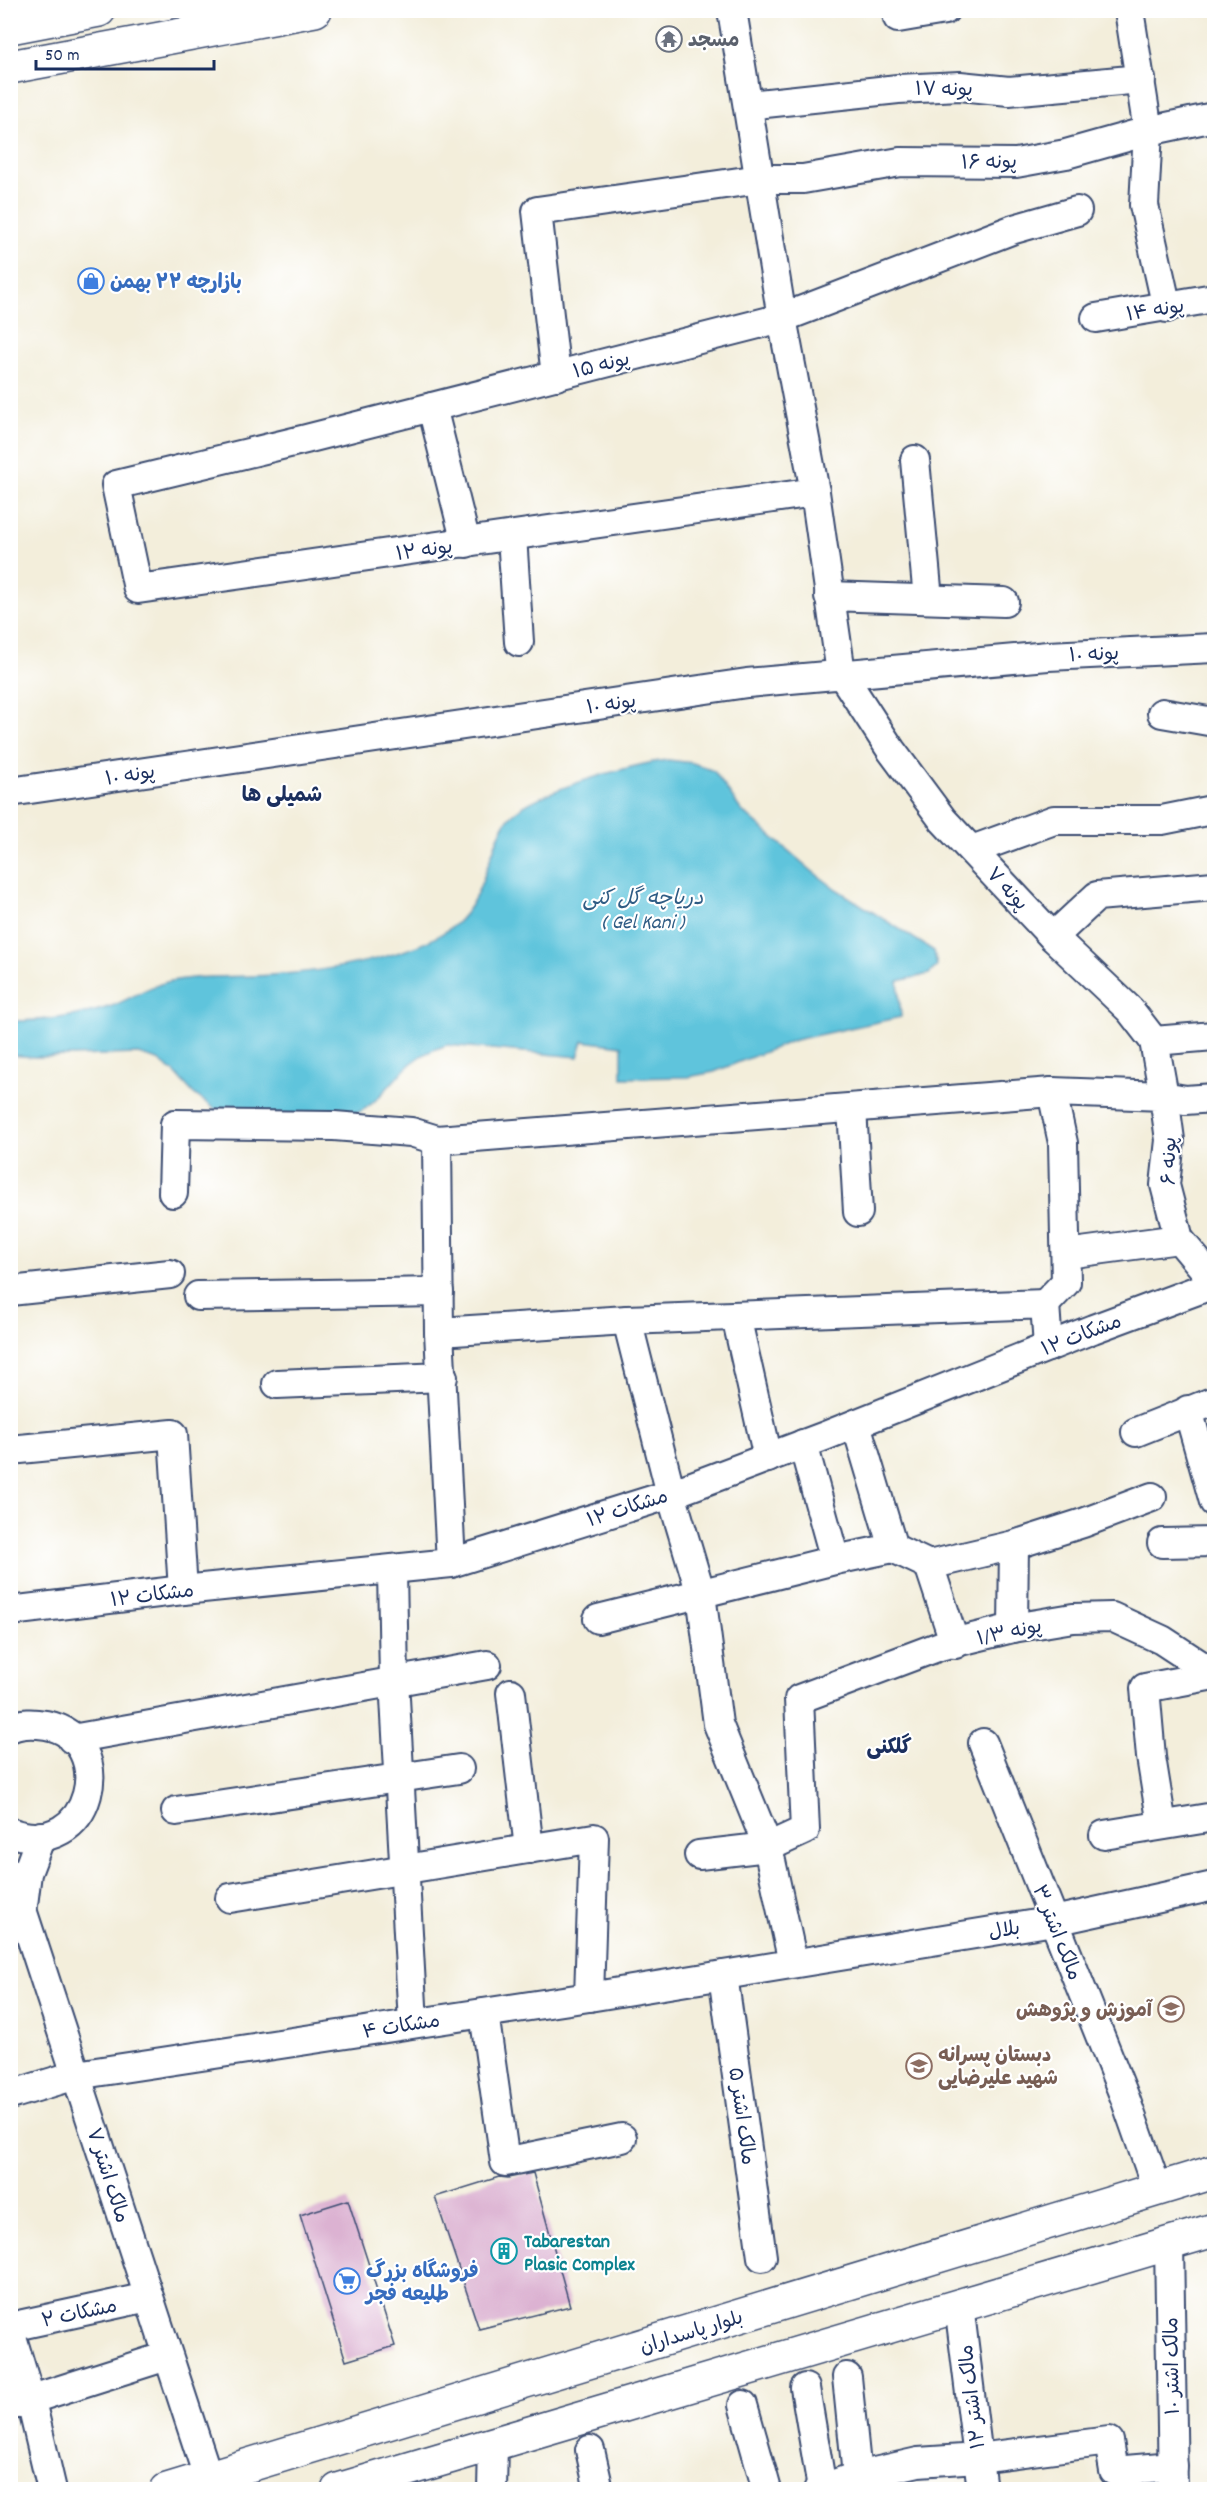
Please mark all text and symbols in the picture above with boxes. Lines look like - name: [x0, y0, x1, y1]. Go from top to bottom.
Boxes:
- temple icon: مسجد: [654, 24, 684, 54]
- place label: مسجد: [688, 28, 739, 56]
- scale bar: [36, 33, 214, 71]
- text: 50 m: [45, 44, 80, 69]
- street label: پونه ۱۷: [915, 77, 973, 105]
- street label: پونه ۱۶: [961, 150, 1017, 178]
- shop icon: بازارچه ۲۲ بهمن: [76, 266, 106, 296]
- place label: بازارچه ۲۲ بهمن: [110, 270, 242, 298]
- street label: پونه ۱۴: [1124, 294, 1187, 330]
- street label: پونه ۱۵: [570, 346, 633, 387]
- street label: پونه ۱۲: [394, 534, 455, 570]
- street label: پونه ۱۰: [1068, 641, 1120, 671]
- street label: پونه ۱۰: [585, 689, 638, 723]
- street label: پونه ۱۰: [104, 759, 157, 795]
- district label: شمیلی ها: [242, 782, 322, 812]
- street label: پونه ۷: [978, 862, 1033, 918]
- water label: دریاچه گل کنی ( Gel Kani ): [582, 885, 704, 939]
- street label: پونه ۶: [1157, 1137, 1185, 1186]
- street label: مشکات ۱۲: [1038, 1309, 1126, 1365]
- street label: مشکات ۱۲: [584, 1484, 672, 1536]
- street label: مشکات ۱۲: [109, 1578, 196, 1616]
- street label: پونه ۱/۳: [975, 1613, 1045, 1654]
- district label: گلکنی: [867, 1733, 912, 1764]
- street label: مالک اشتر ۳: [1023, 1881, 1087, 1985]
- street label: بلال: [987, 1916, 1022, 1948]
- school or university icon: آموزش و پژوهش: [1156, 1994, 1186, 2024]
- place label: آموزش و پژوهش: [1016, 1998, 1154, 2026]
- street label: مشکات ۴: [361, 2008, 442, 2048]
- place label: دبستان پسرانه شهید علیرضایی: [938, 2043, 1058, 2094]
- school or university icon: دبستان پسرانه شهید علیرضایی: [904, 2051, 934, 2081]
- street label: مالک اشتر ۵: [719, 2066, 761, 2167]
- street label: مالک اشتر ۷: [78, 2125, 135, 2227]
- place label: Tabarestan Plasic Complex: [524, 2229, 635, 2280]
- building icon: Tabarestan Plasic Complex: [489, 2236, 519, 2266]
- place label: فروشگاه بزرگ طلیعه فجر: [364, 2258, 479, 2310]
- supermarket icon: فروشگاه بزرگ طلیعه فجر: [332, 2266, 362, 2296]
- street label: مشکات ۲: [39, 2293, 120, 2337]
- street label: بلوار پاسداران: [637, 2305, 747, 2363]
- street label: مالک اشتر ۱۰: [1159, 2317, 1189, 2415]
- street label: مالک اشتر ۱۲: [954, 2343, 994, 2450]

